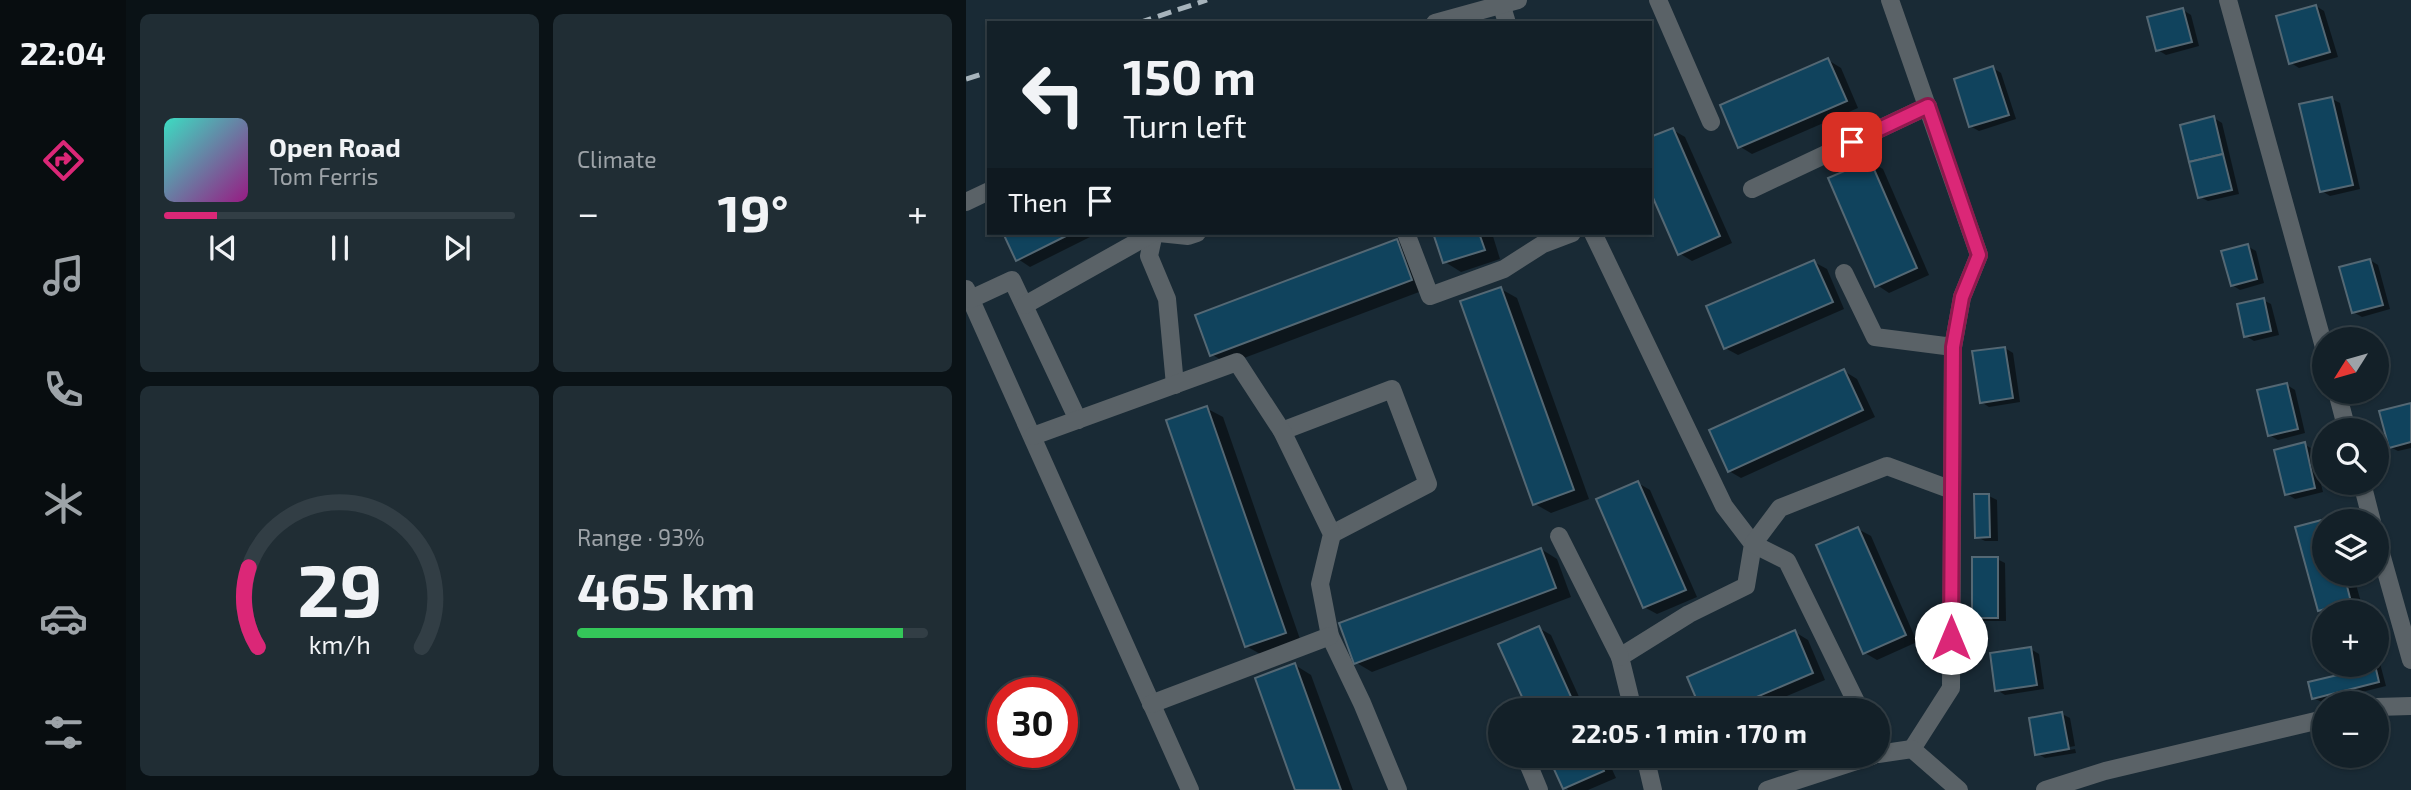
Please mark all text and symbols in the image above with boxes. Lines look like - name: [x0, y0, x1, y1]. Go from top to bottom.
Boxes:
- text: 22:04: [20, 33, 106, 71]
- text: 150 m: [1123, 46, 1256, 105]
- icon: left: [1008, 49, 1099, 140]
- text: Turn left: [1123, 106, 1247, 144]
- pin: [1822, 112, 1882, 172]
- icon: arrive: [1833, 123, 1871, 161]
- text: Open Road: [269, 131, 401, 162]
- icon: directions: [39, 136, 88, 185]
- text: Climate: [577, 145, 657, 173]
- text: Tom Ferris: [269, 162, 378, 190]
- text: 19°: [718, 180, 789, 242]
- icon: arrive: [1081, 182, 1119, 220]
- text: Then: [1008, 186, 1067, 217]
- text: −: [577, 189, 599, 235]
- text: +: [907, 189, 928, 235]
- icon: previous: [204, 229, 242, 267]
- icon: pause: [321, 229, 359, 267]
- icon: next: [438, 229, 476, 267]
- icon: music: [39, 251, 88, 300]
- north arrow: [2312, 327, 2389, 404]
- map controls: [2312, 327, 2389, 768]
- icon: phone: [39, 365, 88, 414]
- button: search: [2312, 418, 2389, 495]
- icon: climate: [39, 479, 88, 528]
- button: layers: [2312, 509, 2389, 586]
- text: Range · 93%: [577, 523, 705, 551]
- text: 29: [297, 544, 382, 632]
- text: 465 km: [577, 558, 756, 620]
- icon: car: [39, 594, 88, 643]
- button: +: [2312, 600, 2389, 677]
- position arrow: [1914, 601, 1988, 675]
- text: km/h: [308, 629, 371, 659]
- speed limit sign: 30: [987, 677, 1078, 768]
- button: −: [2312, 691, 2389, 768]
- icon: filters: [39, 708, 88, 757]
- text: 22:05 · 1 min · 170 m: [1571, 717, 1807, 748]

